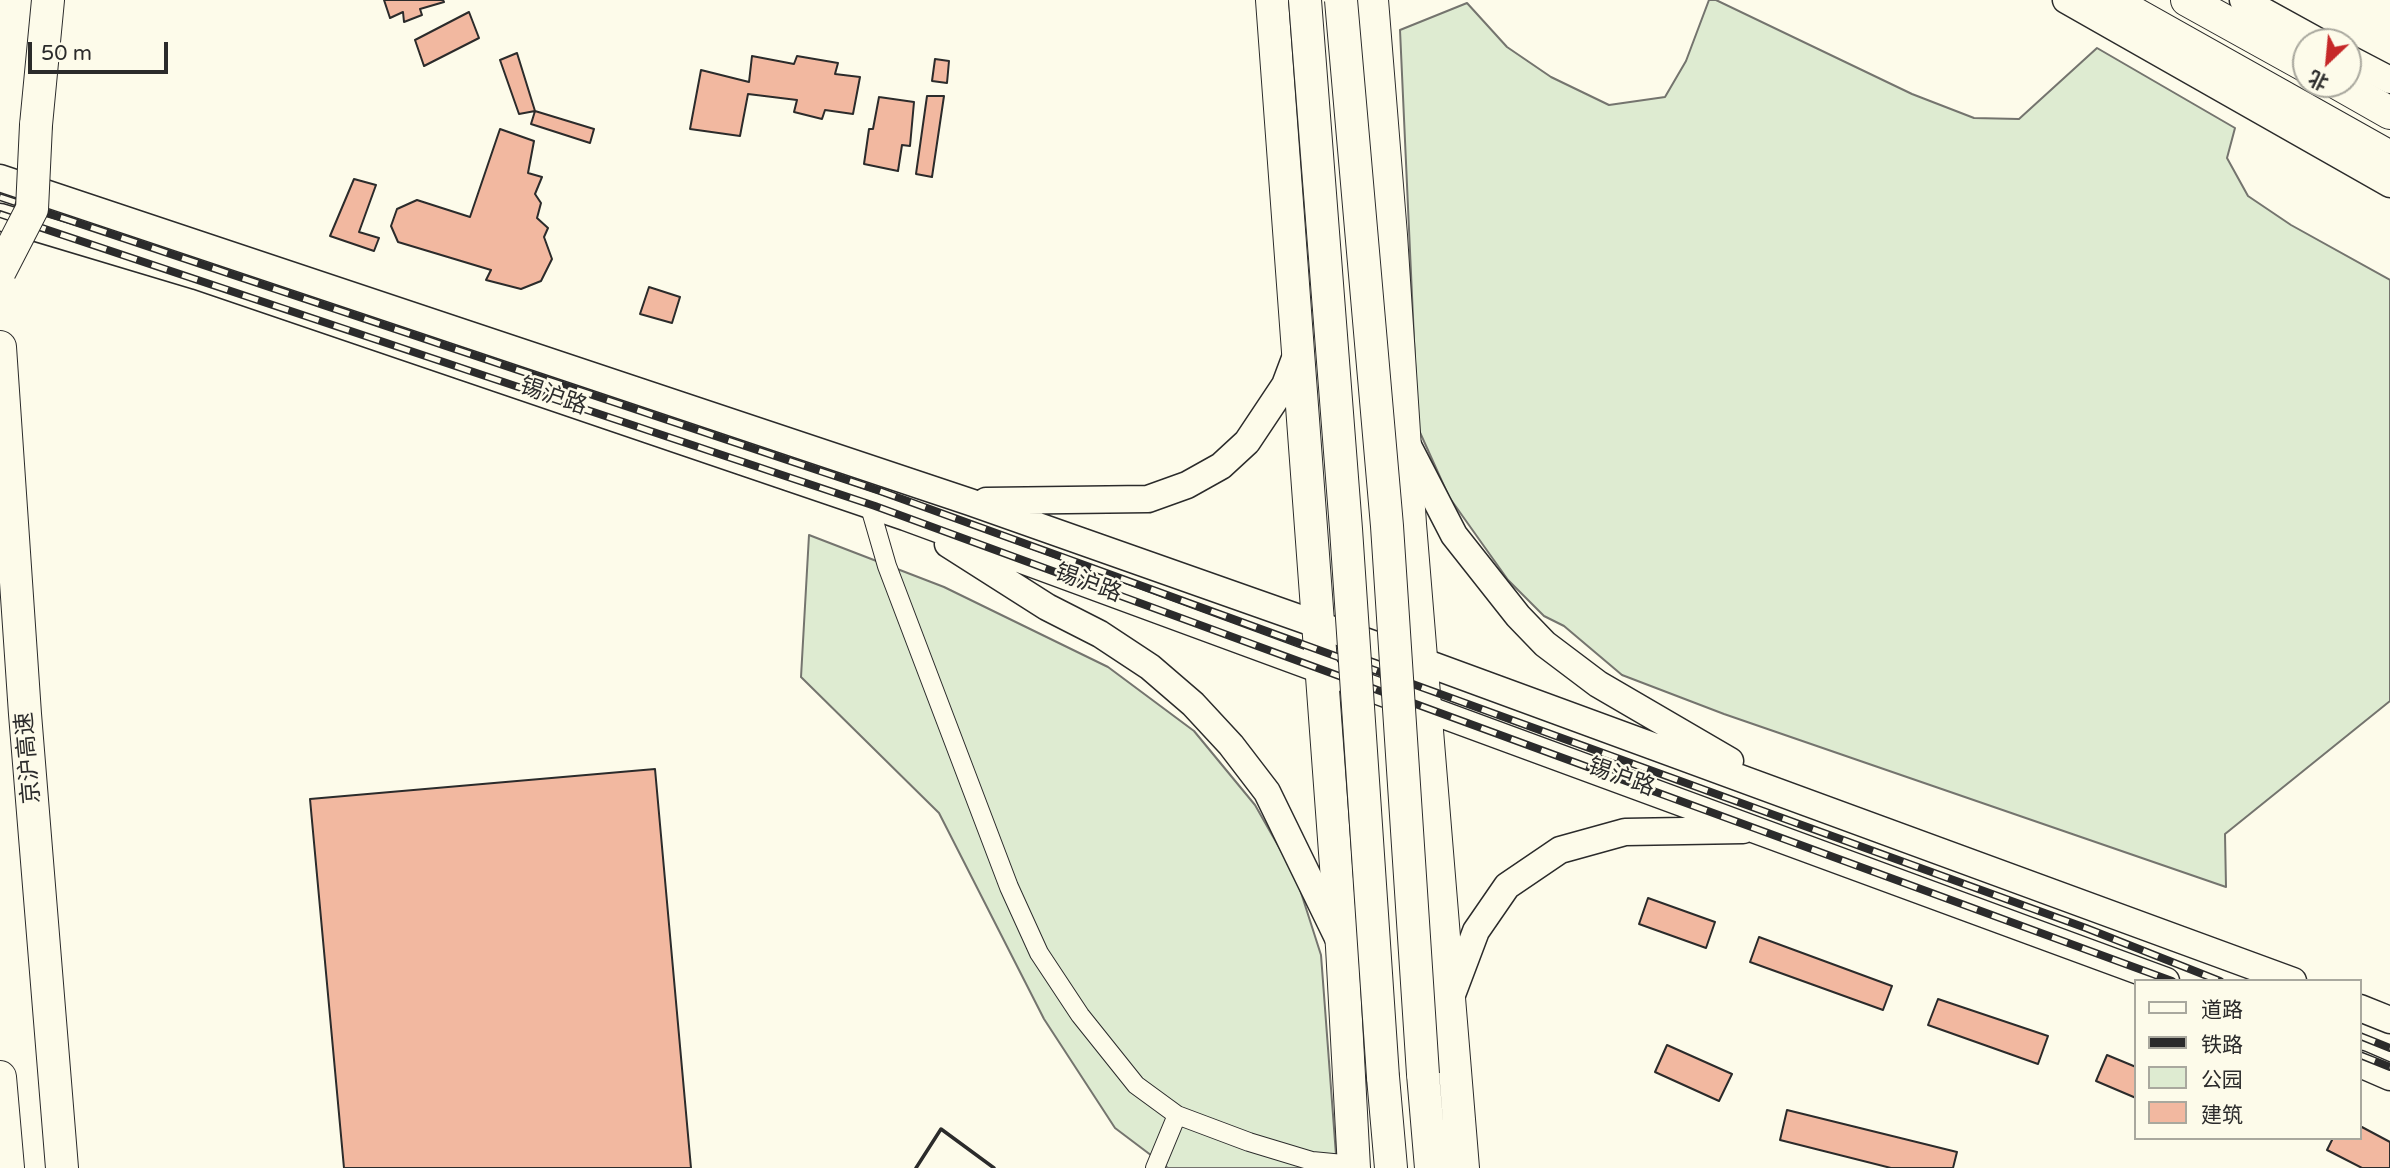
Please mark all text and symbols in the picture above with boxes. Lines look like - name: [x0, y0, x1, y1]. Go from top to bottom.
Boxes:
- scale bar: [32, 28, 172, 72]
- north arrow: [2292, 28, 2362, 98]
- text: 50 m: [41, 41, 92, 66]
- text: 北: [2305, 66, 2332, 94]
- street label: 锡沪路: [516, 373, 590, 421]
- street label: 锡沪路: [1051, 559, 1125, 609]
- street label: 京沪高速: [11, 711, 47, 805]
- street label: 锡沪路: [1584, 753, 1658, 803]
- legend: [2134, 979, 2362, 1140]
- text: 道路: [2201, 998, 2243, 1023]
- text: 铁路: [2201, 1033, 2243, 1058]
- text: 公园: [2201, 1068, 2243, 1093]
- text: 建筑: [2201, 1103, 2243, 1128]

